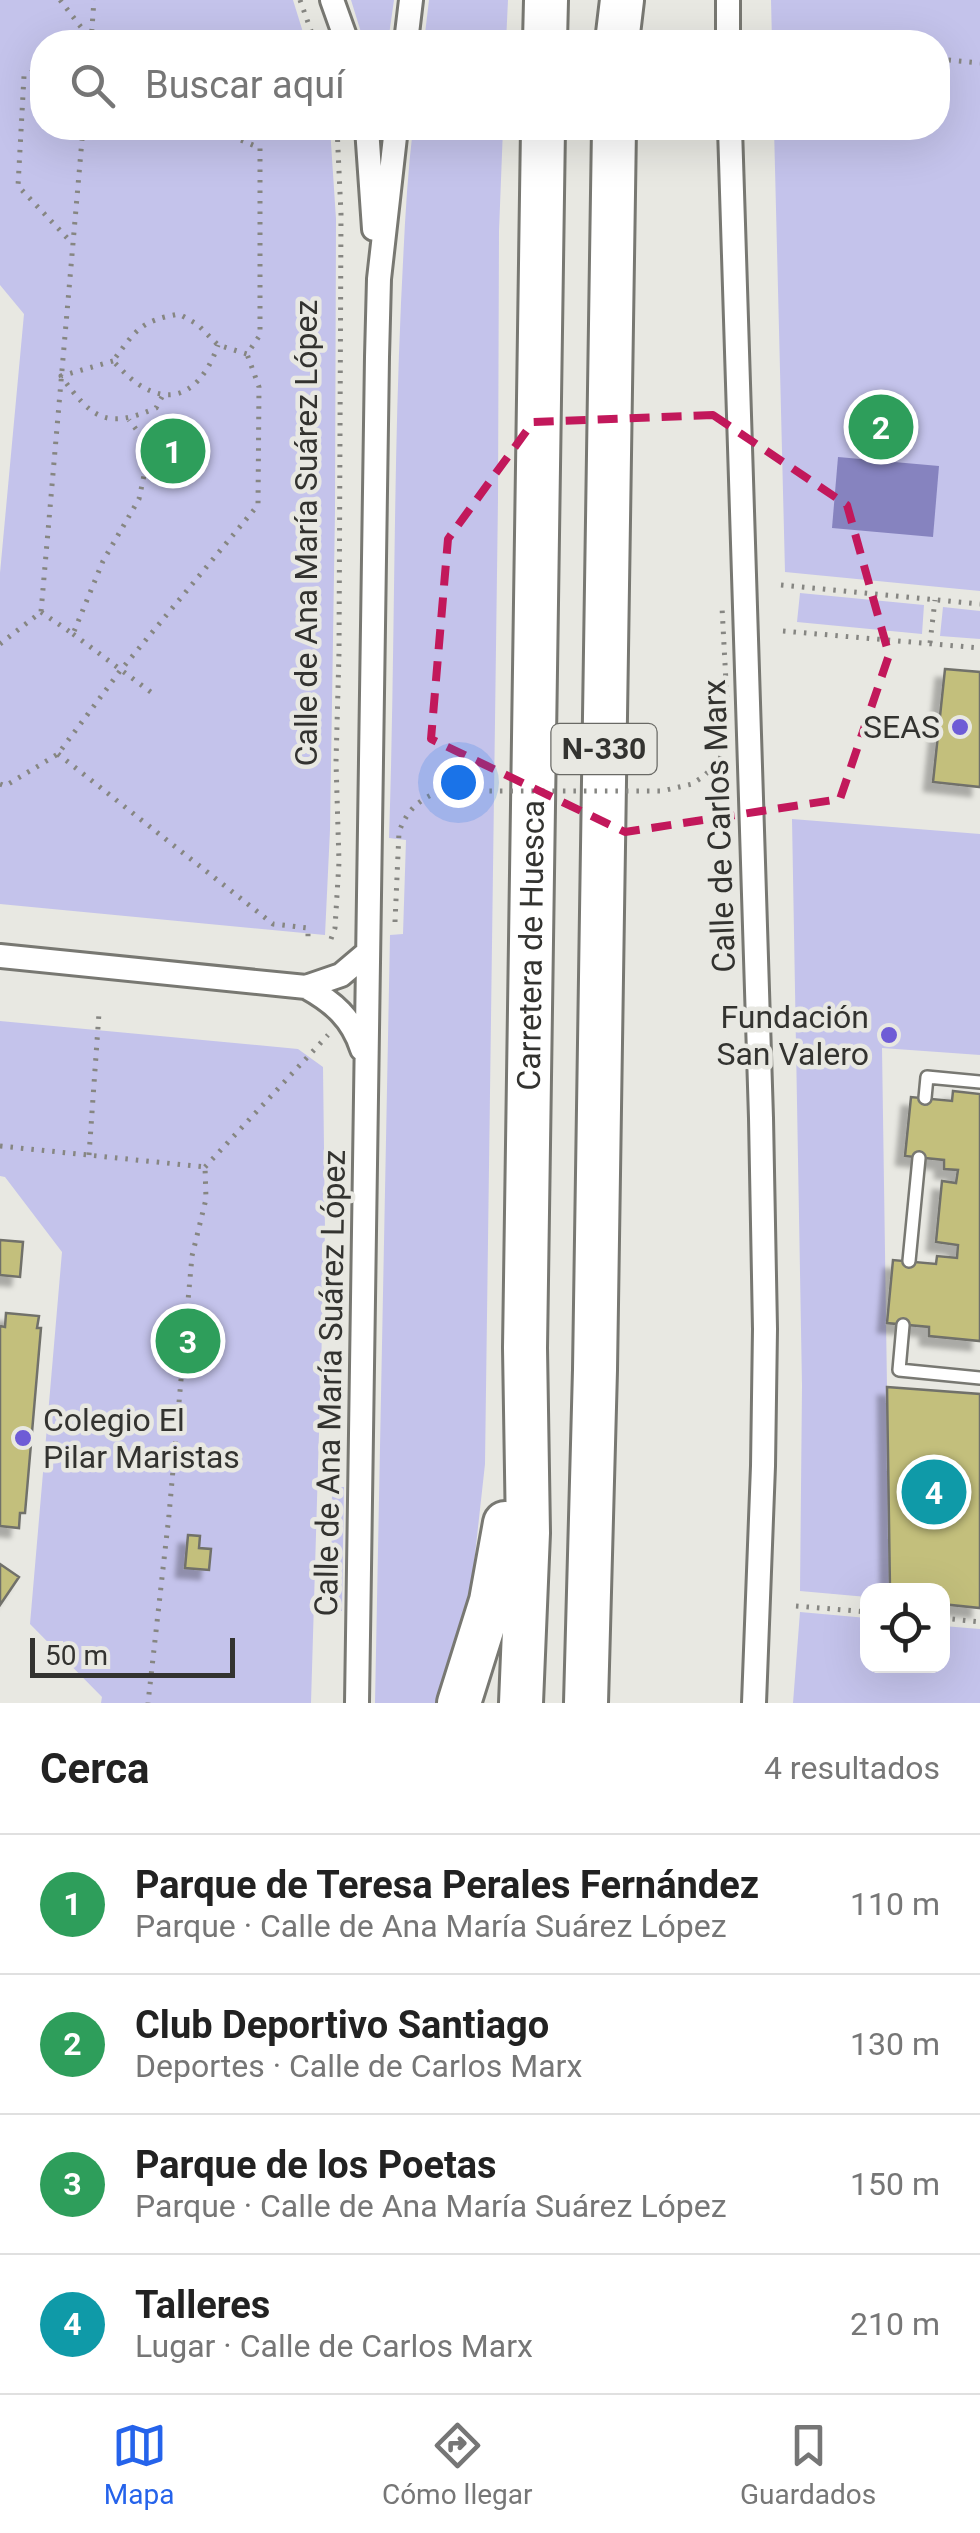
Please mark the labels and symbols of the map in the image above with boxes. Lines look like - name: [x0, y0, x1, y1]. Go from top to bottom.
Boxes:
- street label: Calle de Ana María Suárez López: [287, 300, 325, 766]
- pin: 2: [848, 390, 914, 464]
- pin: 1: [140, 414, 206, 488]
- street label: Calle de Carlos Marx: [695, 679, 743, 973]
- place label: SEAS: [863, 708, 940, 746]
- marker: SEAS: [949, 716, 971, 738]
- road number: N-330: [552, 724, 656, 774]
- your location: [433, 757, 484, 808]
- street label: Carretera de Huesca: [510, 800, 552, 1091]
- place label: Fundación San Valero: [716, 998, 869, 1073]
- marker: Fundación San Valero: [878, 1024, 900, 1046]
- street label: Calle de Ana María Suárez López: [307, 1149, 353, 1617]
- pin: 3: [156, 1304, 220, 1378]
- place label: Colegio El Pilar Maristas: [43, 1401, 240, 1476]
- marker: Colegio El Pilar Maristas: [12, 1427, 34, 1449]
- pin: 4: [902, 1454, 966, 1530]
- scale bar: [30, 1633, 235, 1678]

